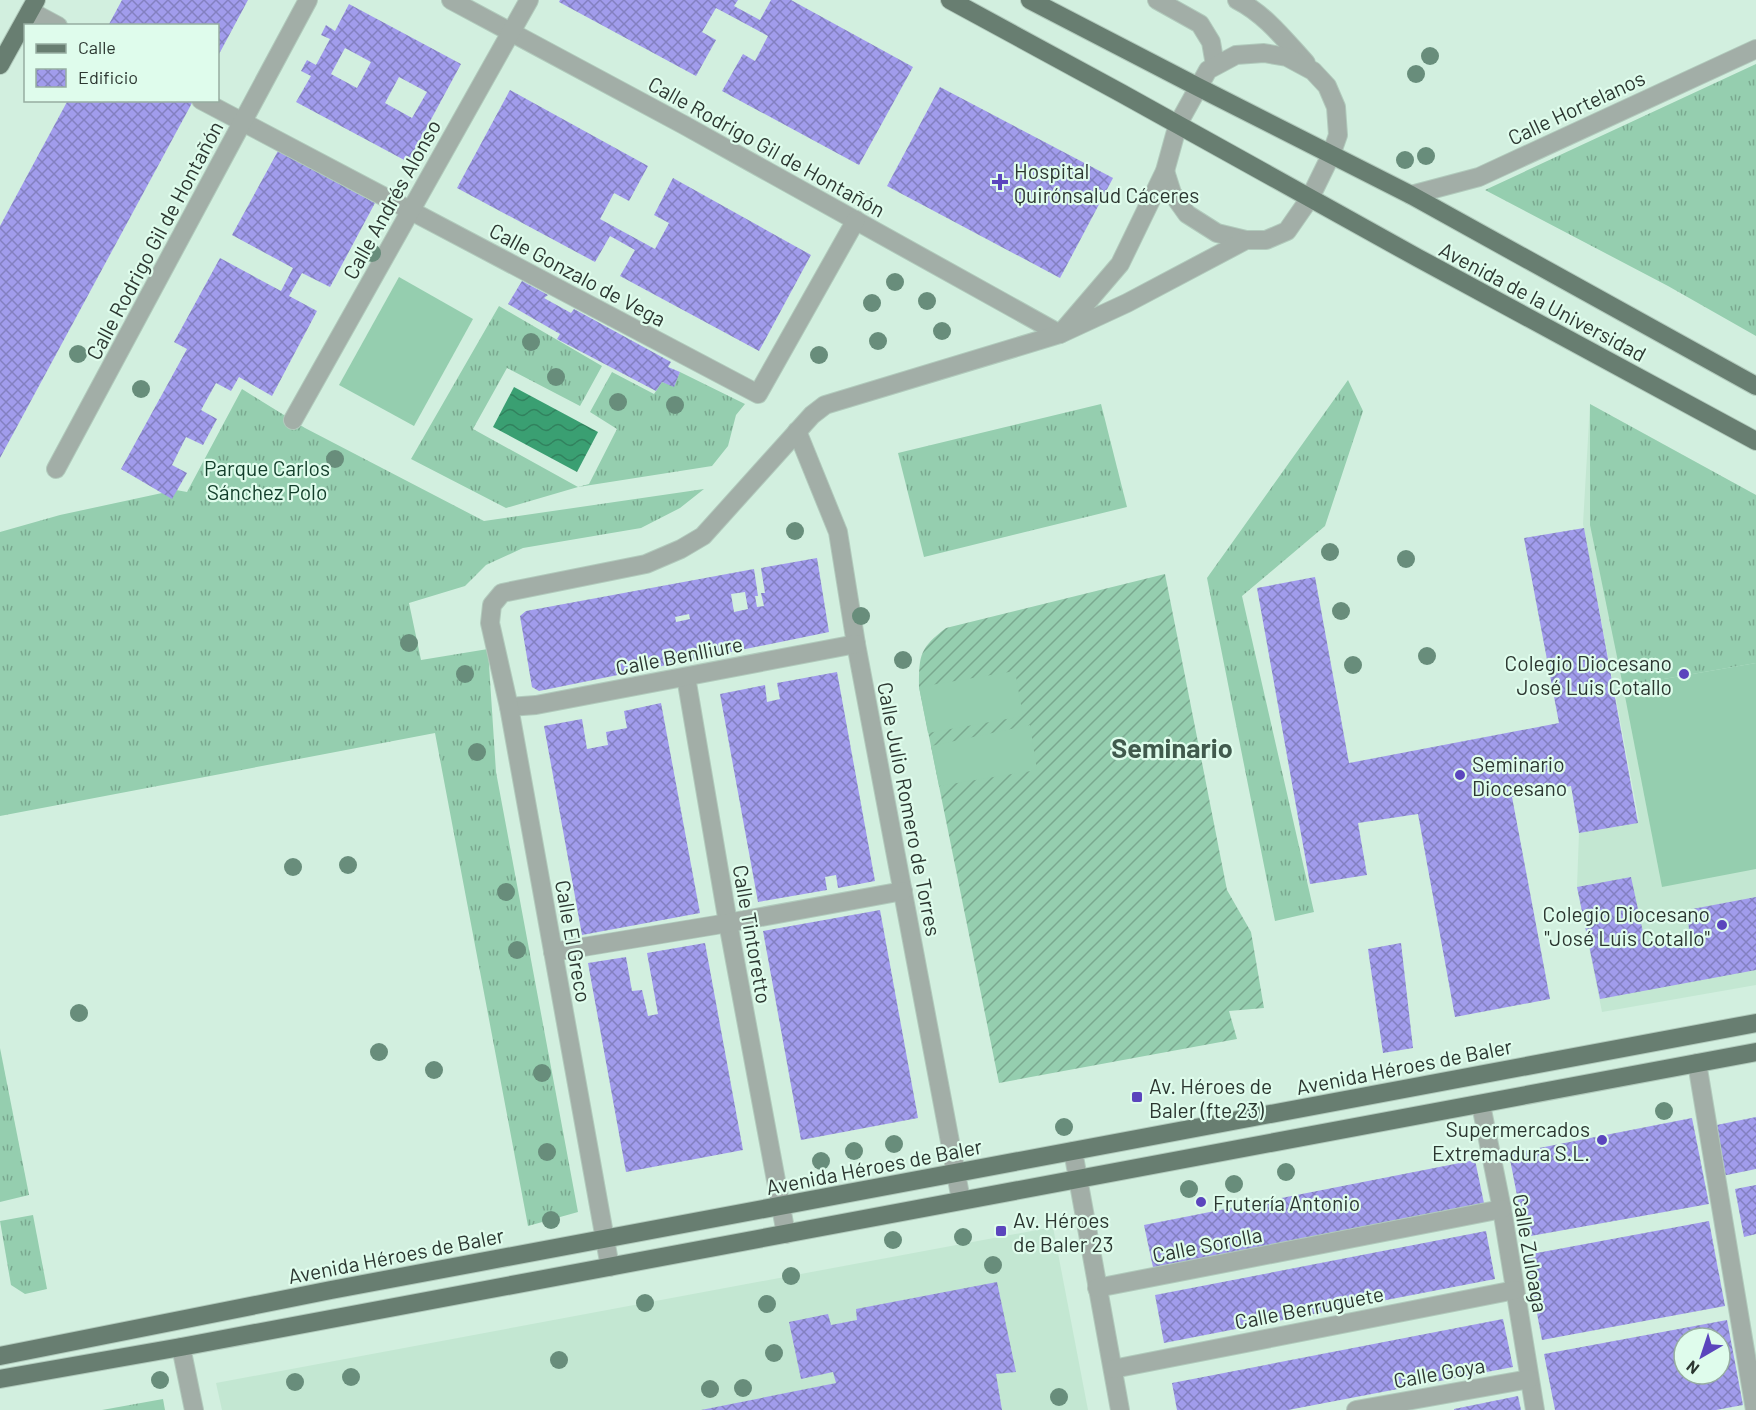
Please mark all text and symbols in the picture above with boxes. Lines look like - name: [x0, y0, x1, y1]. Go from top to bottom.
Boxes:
- legend: [24, 24, 219, 102]
- text: Calle: [78, 36, 116, 58]
- street label: Calle Hortelanos: [1504, 64, 1648, 150]
- text: Edificio: [78, 66, 138, 88]
- street label: Calle Rodrigo Gil de Hontañón: [644, 70, 890, 222]
- street label: Calle Andrés Alonso: [337, 115, 445, 283]
- street label: Calle Rodrigo Gil de Hontañón: [80, 116, 228, 364]
- place label: Hospital Quirónsalud Cáceres: [1014, 158, 1199, 207]
- marker: Hospital Quirónsalud Cáceres: [991, 173, 1009, 191]
- street label: Calle Gonzalo de Vega: [486, 217, 670, 331]
- street label: Avenida de la Universidad: [1435, 236, 1651, 366]
- park label: Parque Carlos Sánchez Polo: [204, 455, 330, 504]
- street label: Calle Benlliure: [613, 630, 745, 680]
- place label: Colegio Diocesano José Luis Cotallo: [1504, 650, 1672, 699]
- marker: Colegio Diocesano José Luis Cotallo: [1677, 667, 1691, 681]
- street label: Calle Julio Romero de Torres: [873, 680, 947, 938]
- district label: Seminario: [1111, 731, 1233, 763]
- place label: Seminario Diocesano: [1472, 751, 1567, 800]
- marker: Seminario Diocesano: [1453, 768, 1467, 782]
- street label: Calle Tintoretto: [728, 863, 778, 1005]
- street label: Calle El Greco: [551, 878, 597, 1004]
- place label: Colegio Diocesano "José Luis Cotallo": [1542, 901, 1710, 950]
- marker: Colegio Diocesano "José Luis Cotallo": [1715, 918, 1729, 932]
- street label: Avenida Héroes de Baler: [1294, 1033, 1514, 1099]
- place label: Av. Héroes de Baler (fte 23): [1149, 1073, 1272, 1122]
- marker: Av. Héroes de Baler (fte 23): [1130, 1090, 1144, 1104]
- place label: Supermercados Extremadura S.L.: [1432, 1116, 1590, 1165]
- street label: Avenida Héroes de Baler: [764, 1133, 984, 1199]
- marker: Supermercados Extremadura S.L.: [1595, 1133, 1609, 1147]
- place label: Frutería Antonio: [1213, 1190, 1360, 1215]
- street label: Calle Zuloaga: [1508, 1192, 1554, 1314]
- marker: Frutería Antonio: [1194, 1195, 1208, 1209]
- place label: Av. Héroes de Baler 23: [1013, 1207, 1113, 1256]
- street label: Calle Sorolla: [1150, 1221, 1264, 1267]
- street label: Avenida Héroes de Baler: [286, 1222, 506, 1288]
- marker: Av. Héroes de Baler 23: [994, 1224, 1008, 1238]
- street label: Calle Berruguete: [1232, 1280, 1386, 1334]
- north arrow: [1672, 1326, 1732, 1386]
- street label: Calle Goya: [1391, 1352, 1487, 1392]
- text: N: [1682, 1357, 1702, 1379]

